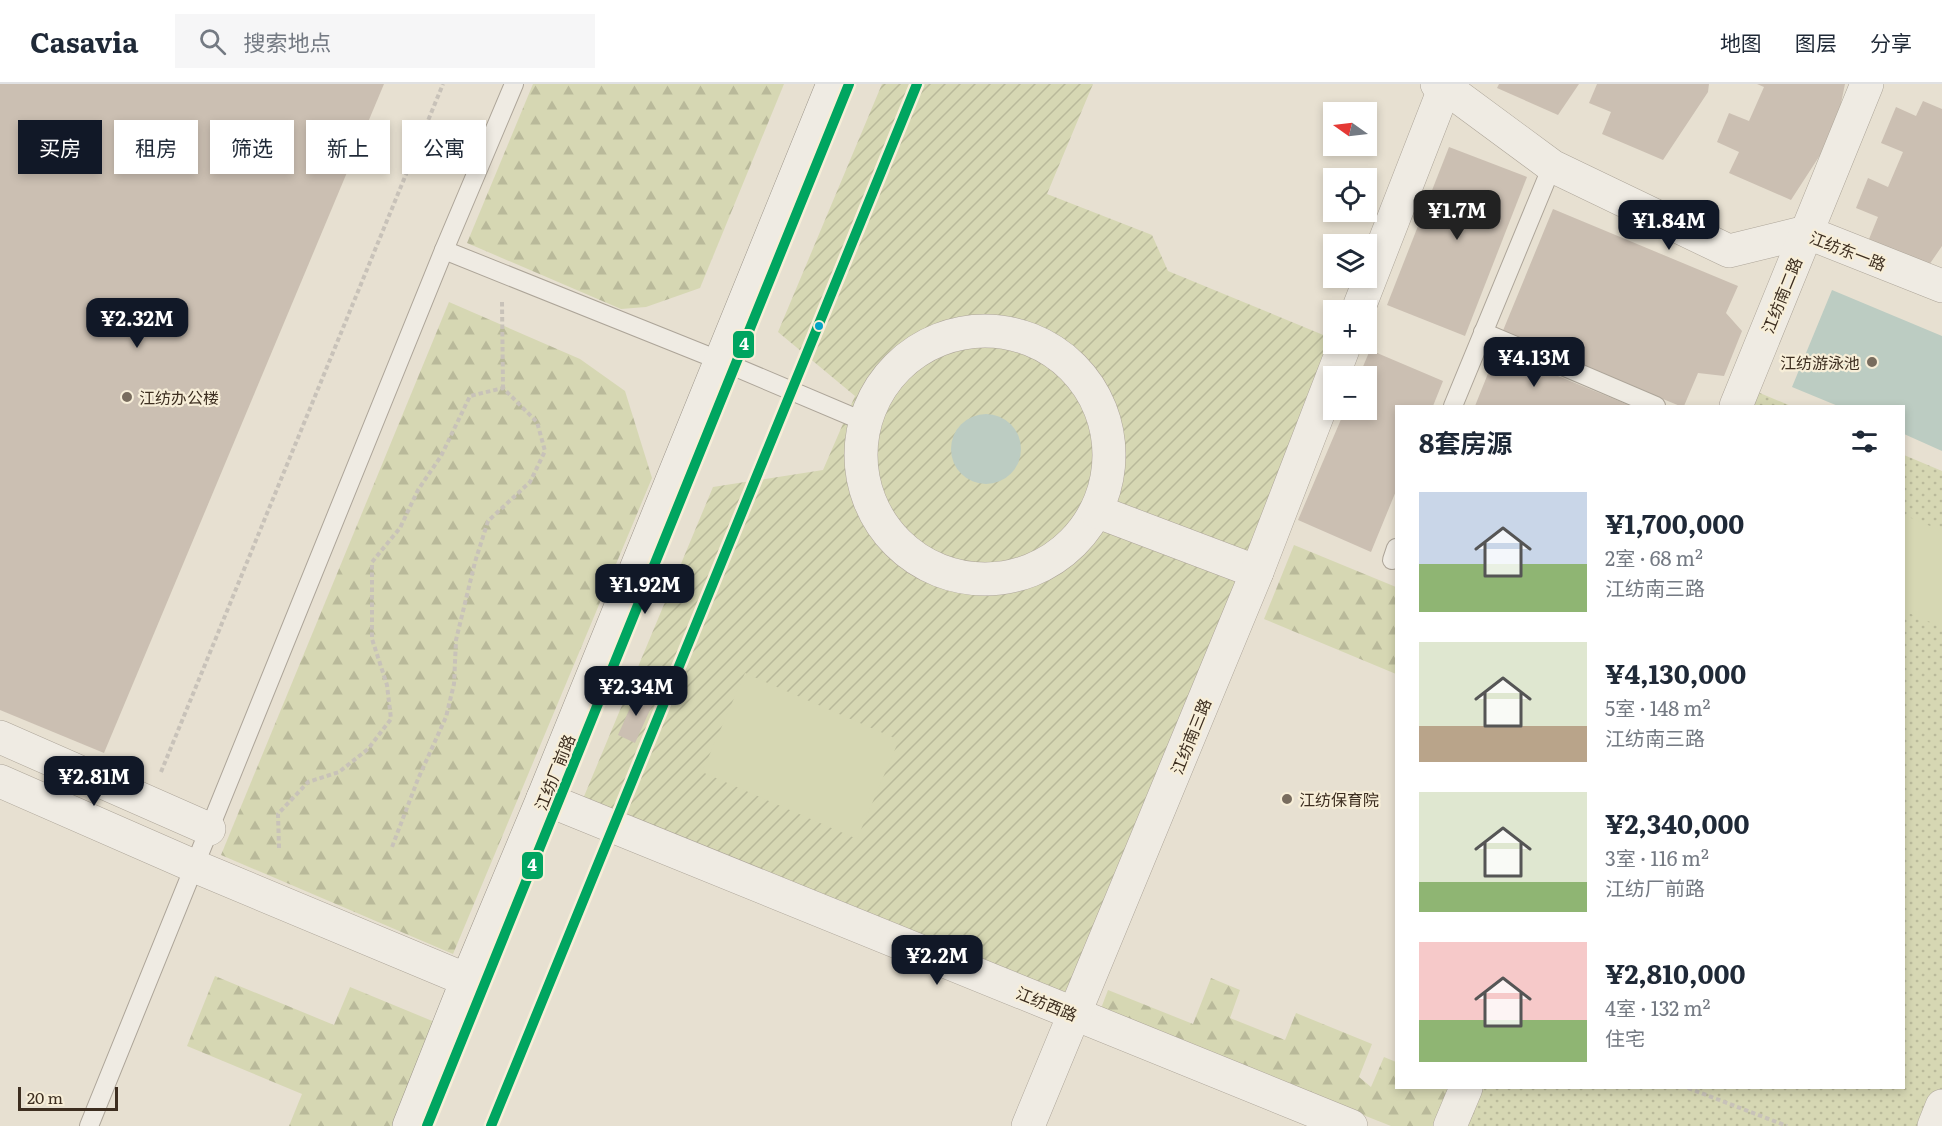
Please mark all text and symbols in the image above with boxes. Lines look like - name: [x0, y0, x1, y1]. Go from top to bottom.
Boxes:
- search box: [175, 14, 595, 68]
- text: Casavia: [30, 20, 139, 62]
- icon: search: [196, 25, 229, 58]
- text: 搜索地点: [244, 25, 332, 58]
- text: 地图: [1720, 26, 1762, 57]
- text: 图层: [1795, 26, 1837, 57]
- text: 分享: [1870, 26, 1912, 57]
- north arrow: [1323, 102, 1377, 156]
- map controls: [1323, 102, 1377, 420]
- chip: 买房: [18, 120, 102, 174]
- chip: 租房: [114, 120, 198, 174]
- chip: 筛选: [210, 120, 294, 174]
- chip: 新上: [306, 120, 390, 174]
- chip: 公寓: [402, 120, 486, 174]
- button: locate: [1323, 168, 1377, 222]
- pin: ¥1.7M: [1415, 190, 1499, 241]
- text: ¥1.7M: [1428, 194, 1486, 224]
- pin: ¥1.84M: [1620, 200, 1718, 251]
- text: ¥1.84M: [1632, 204, 1706, 234]
- street label: 江纺东一路: [1806, 224, 1890, 276]
- button: layers: [1323, 234, 1377, 288]
- street label: 江纺南二路: [1755, 253, 1807, 337]
- pin: ¥2.32M: [88, 298, 186, 349]
- button: +: [1323, 300, 1377, 354]
- text: ¥2.32M: [100, 302, 174, 332]
- unlabelled marker: [813, 320, 825, 332]
- line badge: 4: [732, 330, 755, 359]
- text: 4: [739, 331, 749, 355]
- pin: ¥4.13M: [1485, 337, 1583, 388]
- text: ¥4.13M: [1498, 341, 1570, 371]
- place label: 江纺游泳池: [1780, 350, 1860, 374]
- marker: 江纺游泳池: [1865, 355, 1879, 369]
- button: −: [1323, 366, 1377, 420]
- place label: 江纺办公楼: [139, 385, 219, 409]
- marker: 江纺办公楼: [120, 390, 134, 404]
- text: 8套房源: [1419, 422, 1512, 461]
- icon: filters: [1848, 425, 1881, 458]
- text: ¥1,700,000: [1605, 503, 1744, 542]
- icon: home: [1467, 516, 1539, 588]
- text: 2室 · 68 m²: [1605, 542, 1703, 572]
- pin: ¥1.92M: [596, 564, 694, 615]
- text: ¥1.92M: [609, 568, 681, 598]
- text: 江纺南三路: [1605, 572, 1705, 602]
- text: ¥4,130,000: [1605, 653, 1746, 692]
- pin: ¥2.34M: [587, 666, 685, 717]
- icon: home: [1467, 666, 1539, 738]
- text: ¥2.34M: [598, 670, 674, 700]
- text: 5室 · 148 m²: [1605, 692, 1711, 722]
- street label: 江纺南三路: [1164, 694, 1216, 778]
- text: 江纺南三路: [1605, 722, 1705, 752]
- street label: 江纺厂前路: [528, 730, 580, 814]
- pin: ¥2.81M: [45, 756, 143, 807]
- text: ¥2.81M: [58, 760, 130, 790]
- place label: 江纺保育院: [1299, 787, 1379, 811]
- marker: 江纺保育院: [1280, 792, 1294, 806]
- text: ¥2,340,000: [1605, 803, 1750, 842]
- icon: home: [1467, 816, 1539, 888]
- text: 3室 · 116 m²: [1605, 842, 1709, 872]
- line badge: 4: [521, 851, 544, 880]
- text: 4: [527, 852, 537, 876]
- text: 江纺厂前路: [1605, 872, 1705, 902]
- pin: ¥2.2M: [895, 935, 979, 986]
- text: ¥2.2M: [906, 939, 968, 969]
- text: ¥2,810,000: [1605, 953, 1745, 992]
- icon: home: [1467, 966, 1539, 1038]
- street label: 江纺西路: [1013, 980, 1081, 1026]
- text: 4室 · 132 m²: [1605, 992, 1711, 1022]
- text: 住宅: [1605, 1022, 1645, 1052]
- scale bar: [18, 1084, 118, 1112]
- text: 20 m: [27, 1085, 63, 1109]

